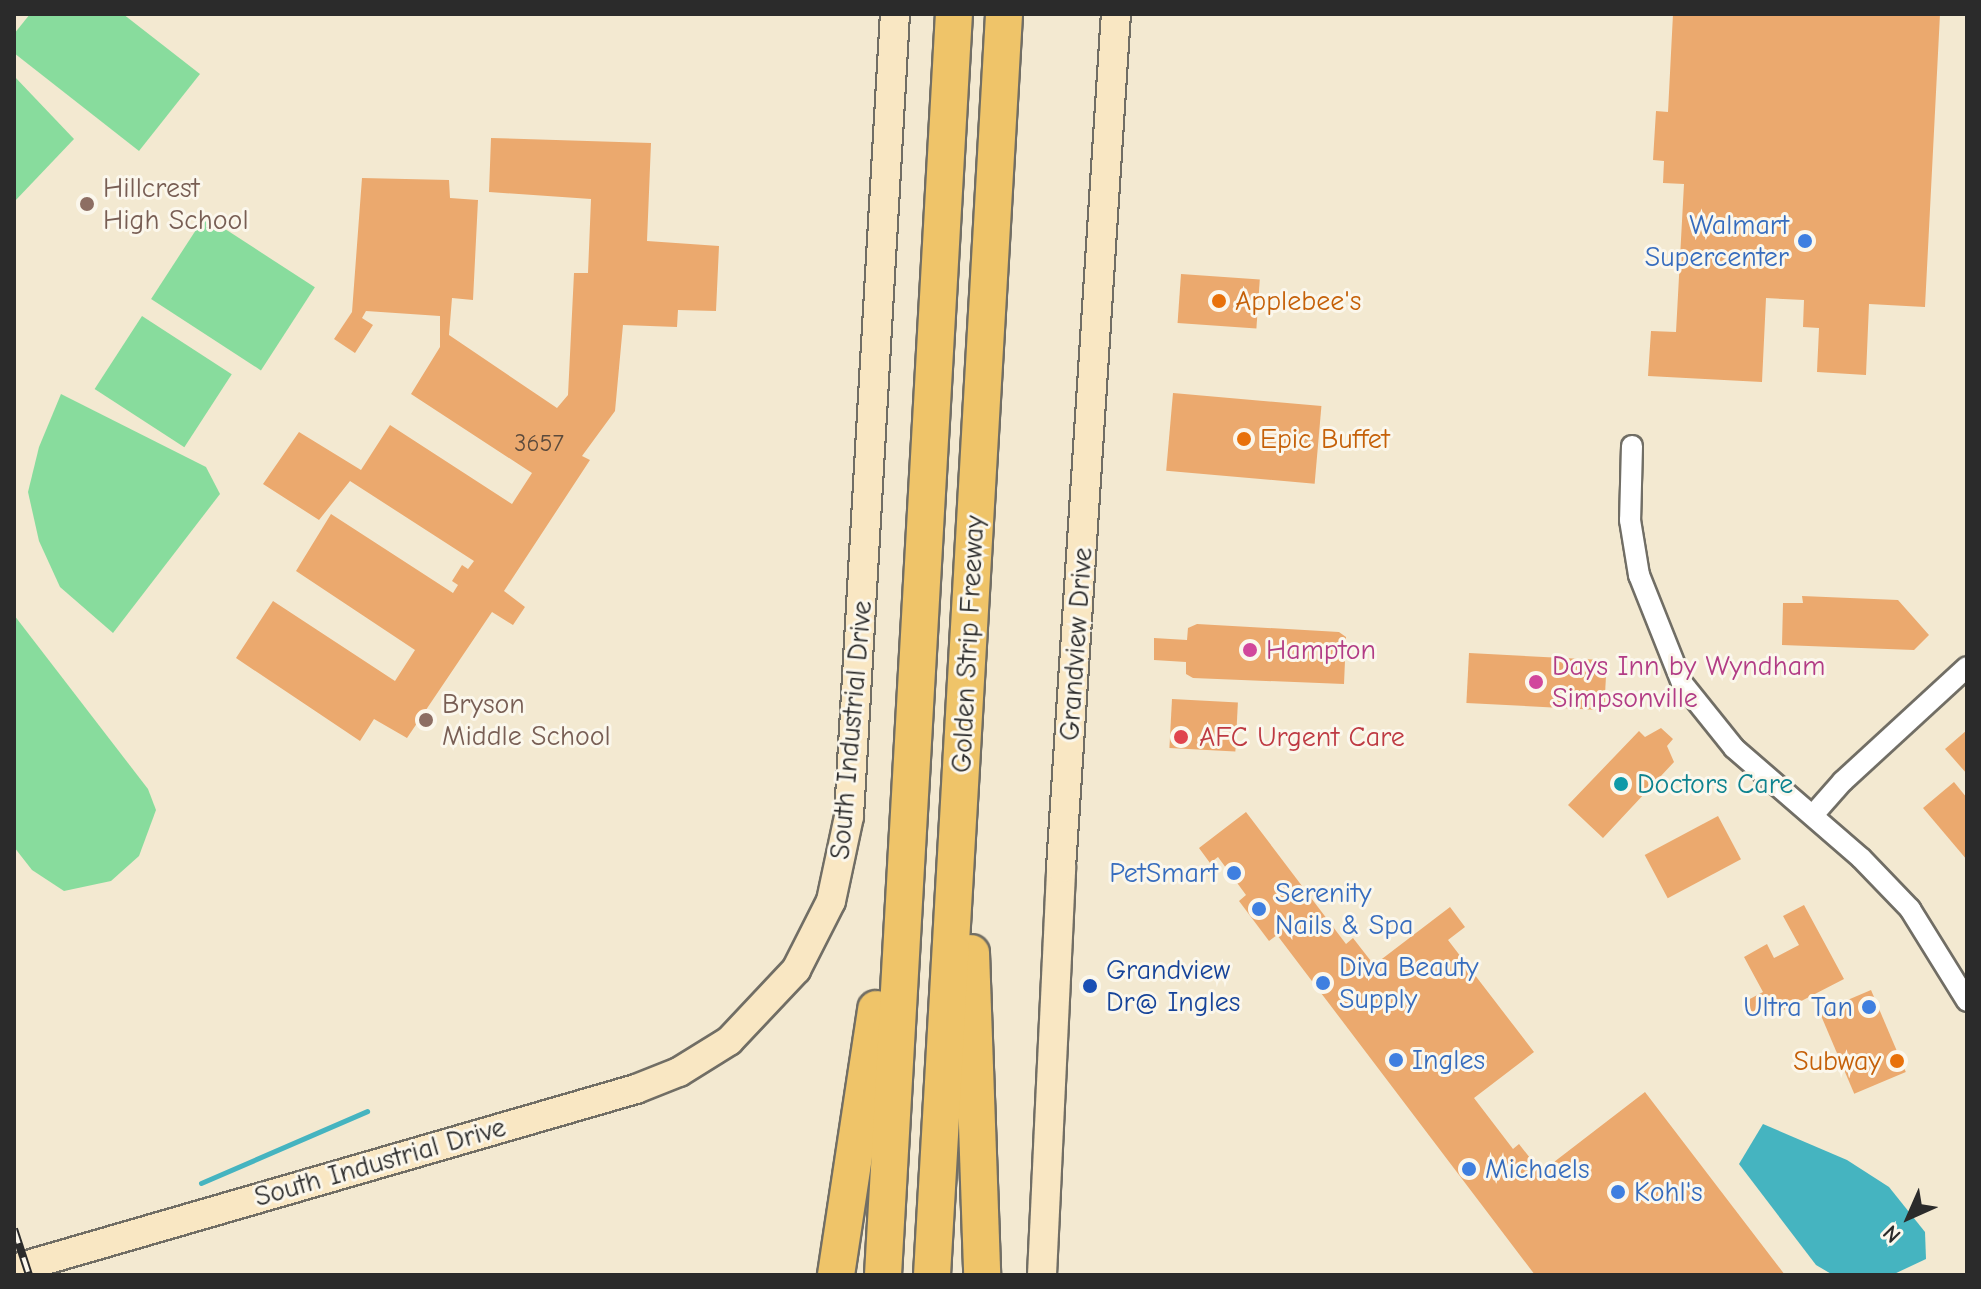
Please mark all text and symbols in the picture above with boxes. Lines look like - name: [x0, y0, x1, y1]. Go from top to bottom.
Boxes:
- place label: Hillcrest High School: [103, 171, 249, 237]
- marker: Hillcrest High School: [78, 195, 96, 213]
- place label: Walmart Supercenter: [1645, 208, 1789, 274]
- marker: Walmart Supercenter: [1796, 232, 1814, 250]
- place label: Applebee's: [1235, 284, 1361, 318]
- marker: Applebee's: [1210, 292, 1228, 310]
- place label: Epic Buffet: [1260, 422, 1390, 456]
- house number: 3657: [514, 430, 564, 458]
- marker: Epic Buffet: [1235, 430, 1253, 448]
- street label: Golden Strip Freeway: [944, 514, 992, 774]
- street label: Grandview Drive: [1052, 546, 1100, 742]
- street label: South Industrial Drive: [823, 599, 879, 861]
- place label: Hampton: [1266, 633, 1376, 667]
- marker: Hampton: [1241, 641, 1259, 659]
- place label: Days Inn by Wyndham Simpsonville: [1552, 649, 1825, 715]
- marker: Days Inn by Wyndham Simpsonville: [1527, 673, 1545, 691]
- place label: Bryson Middle School: [442, 687, 611, 753]
- marker: Bryson Middle School: [417, 711, 435, 729]
- place label: AFC Urgent Care: [1199, 720, 1405, 754]
- marker: AFC Urgent Care: [1170, 726, 1192, 748]
- place label: Doctors Care: [1637, 767, 1793, 801]
- marker: Doctors Care: [1612, 775, 1630, 793]
- place label: PetSmart: [1109, 856, 1218, 890]
- marker: PetSmart: [1225, 864, 1243, 882]
- place label: Serenity Nails & Spa: [1275, 876, 1414, 942]
- marker: Serenity Nails & Spa: [1250, 900, 1268, 918]
- place label: Diva Beauty Supply: [1339, 950, 1479, 1016]
- place label: Grandview Dr@ Ingles: [1106, 953, 1240, 1019]
- marker: Diva Beauty Supply: [1314, 974, 1332, 992]
- marker: Grandview Dr@ Ingles: [1081, 977, 1099, 995]
- place label: Ultra Tan: [1743, 990, 1853, 1024]
- marker: Ultra Tan: [1860, 998, 1878, 1016]
- place label: Ingles: [1412, 1043, 1485, 1077]
- place label: Subway: [1793, 1044, 1881, 1078]
- marker: Ingles: [1387, 1051, 1405, 1069]
- marker: Subway: [1888, 1052, 1906, 1070]
- street label: South Industrial Drive: [250, 1110, 510, 1214]
- place label: Michaels: [1485, 1152, 1590, 1186]
- marker: Michaels: [1460, 1160, 1478, 1178]
- place label: Kohl's: [1634, 1175, 1703, 1209]
- north arrow: [1869, 1177, 1949, 1257]
- marker: Kohl's: [1609, 1183, 1627, 1201]
- text: N: [1878, 1220, 1906, 1248]

